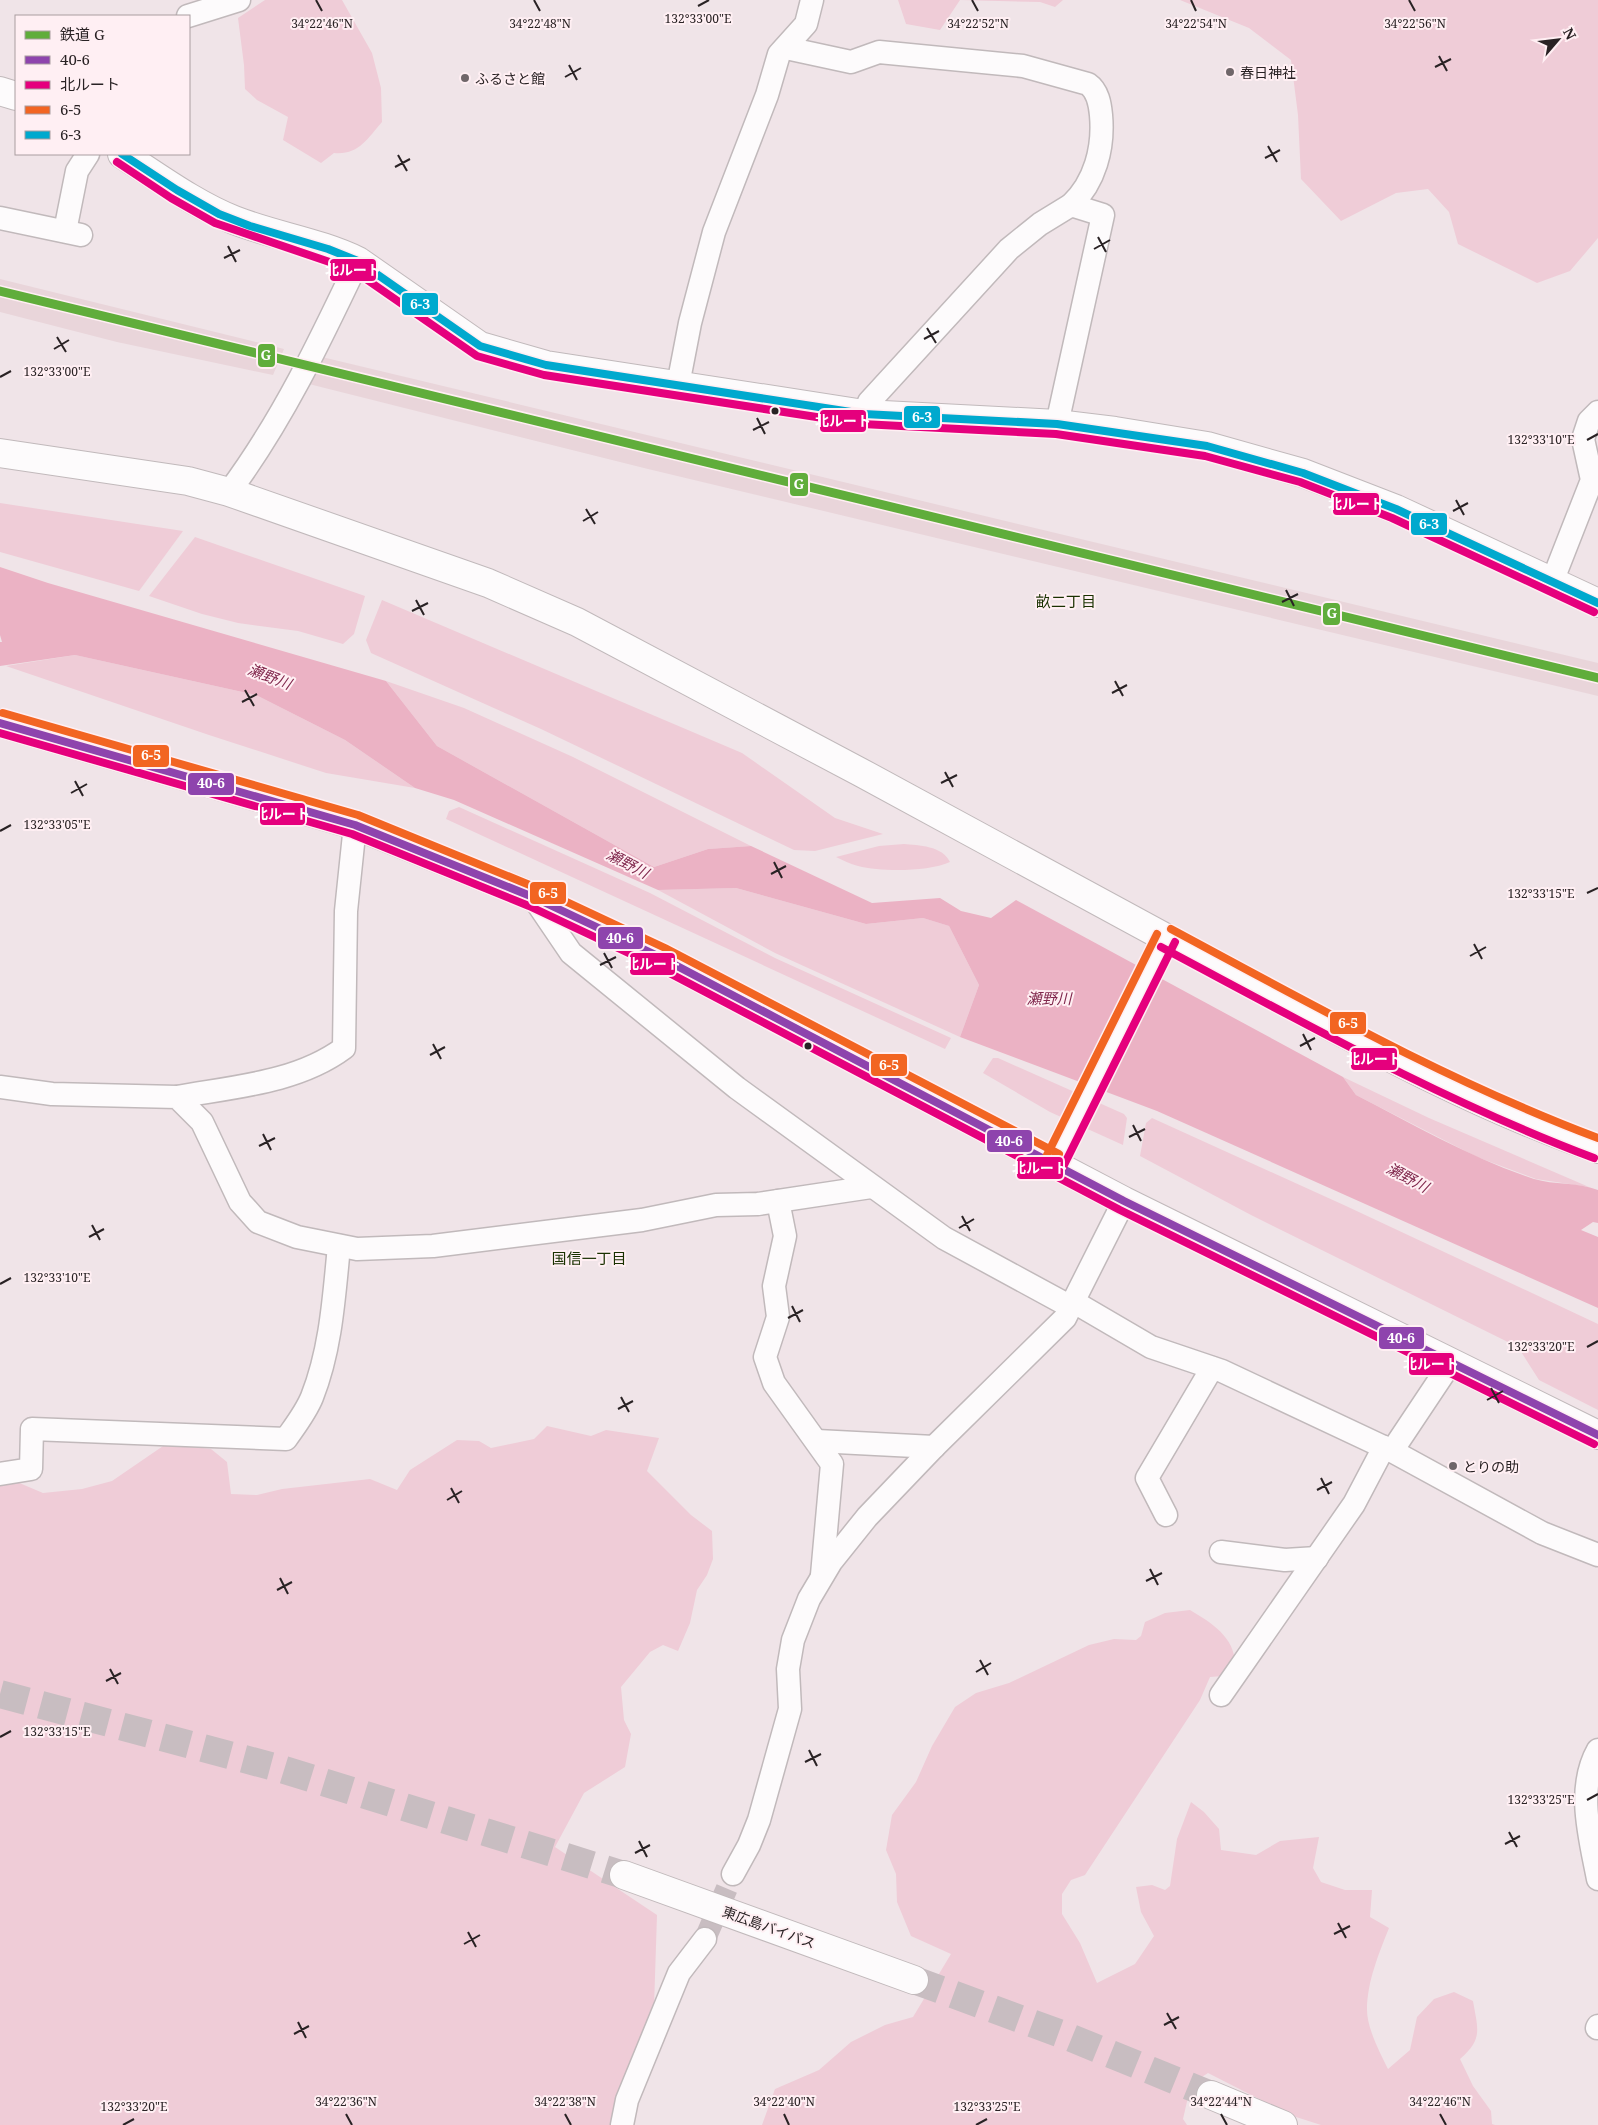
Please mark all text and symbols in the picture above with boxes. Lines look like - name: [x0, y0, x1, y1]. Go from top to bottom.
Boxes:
- text: 132°33'00"E: [665, 10, 731, 27]
- legend: [15, 15, 190, 155]
- text: 34°22'46"N: [291, 15, 353, 32]
- text: 34°22'48"N: [509, 15, 571, 32]
- text: 34°22'52"N: [947, 15, 1009, 32]
- text: 34°22'54"N: [1165, 15, 1227, 32]
- text: 34°22'56"N: [1384, 15, 1446, 32]
- north arrow: [1533, 15, 1583, 65]
- text: 鉄道 G: [60, 24, 105, 44]
- text: N: [1559, 24, 1581, 43]
- text: 40-6: [60, 49, 90, 69]
- place label: 春日神社: [1240, 63, 1296, 82]
- marker: 春日神社: [1224, 66, 1236, 78]
- place label: ふるさと館: [475, 69, 545, 88]
- marker: ふるさと館: [459, 72, 471, 84]
- text: 北ルート: [60, 74, 120, 94]
- text: 6-5: [60, 99, 81, 119]
- text: 6-3: [60, 124, 81, 144]
- line badge: 北ルート: [329, 258, 377, 282]
- text: 北ルート: [325, 260, 381, 279]
- line badge: 6-3: [401, 292, 439, 316]
- text: 6-3: [410, 294, 430, 313]
- line badge: G: [257, 343, 276, 368]
- text: G: [261, 345, 272, 364]
- text: 132°33'00"E: [24, 363, 90, 380]
- line badge: 6-3: [903, 405, 941, 429]
- unlabelled marker: [770, 406, 780, 416]
- text: 6-3: [912, 407, 932, 426]
- line badge: 北ルート: [819, 409, 867, 433]
- text: 北ルート: [815, 411, 871, 430]
- text: 132°33'10"E: [1508, 431, 1574, 448]
- line badge: G: [789, 472, 809, 497]
- text: G: [794, 474, 805, 493]
- line badge: 北ルート: [1332, 492, 1380, 516]
- text: 北ルート: [1328, 494, 1384, 513]
- line badge: 6-3: [1410, 512, 1448, 536]
- text: 6-3: [1419, 514, 1439, 533]
- district label: 畝二丁目: [1036, 591, 1096, 611]
- line badge: G: [1322, 602, 1341, 626]
- text: G: [1327, 603, 1338, 622]
- water label: 瀬野川: [245, 659, 296, 694]
- line badge: 6-5: [132, 744, 170, 768]
- text: 6-5: [141, 745, 161, 764]
- line badge: 40-6: [187, 772, 235, 796]
- text: 40-6: [197, 773, 225, 792]
- line badge: 北ルート: [259, 802, 306, 826]
- text: 北ルート: [254, 804, 310, 823]
- text: 132°33'05"E: [24, 816, 90, 833]
- water label: 瀬野川: [603, 844, 654, 883]
- line badge: 6-5: [529, 881, 567, 905]
- text: 6-5: [538, 883, 558, 902]
- text: 132°33'15"E: [1508, 885, 1574, 902]
- line badge: 40-6: [597, 926, 644, 950]
- text: 40-6: [606, 928, 634, 947]
- line badge: 北ルート: [629, 952, 676, 976]
- text: 北ルート: [625, 954, 681, 973]
- water label: 瀬野川: [1026, 988, 1073, 1008]
- line badge: 6-5: [1329, 1011, 1367, 1035]
- text: 6-5: [1338, 1013, 1358, 1032]
- unlabelled marker: [803, 1041, 813, 1051]
- line badge: 北ルート: [1350, 1047, 1398, 1071]
- text: 北ルート: [1346, 1049, 1402, 1068]
- line badge: 6-5: [870, 1053, 908, 1077]
- text: 6-5: [879, 1055, 899, 1074]
- line badge: 40-6: [986, 1129, 1033, 1153]
- text: 40-6: [995, 1131, 1023, 1150]
- line badge: 北ルート: [1016, 1156, 1064, 1180]
- text: 北ルート: [1012, 1158, 1068, 1177]
- water label: 瀬野川: [1383, 1158, 1434, 1197]
- district label: 国信一丁目: [551, 1248, 627, 1268]
- text: 132°33'10"E: [24, 1269, 90, 1286]
- line badge: 40-6: [1378, 1326, 1425, 1350]
- text: 40-6: [1387, 1328, 1415, 1347]
- text: 132°33'20"E: [1508, 1338, 1574, 1355]
- line badge: 北ルート: [1408, 1352, 1455, 1376]
- text: 北ルート: [1403, 1354, 1459, 1373]
- place label: とりの助: [1463, 1457, 1519, 1476]
- marker: とりの助: [1447, 1460, 1459, 1472]
- text: 132°33'15"E: [24, 1723, 90, 1740]
- text: 132°33'25"E: [1508, 1791, 1574, 1808]
- street label: 東広島バイパス: [720, 1901, 818, 1953]
- text: 34°22'36"N: [315, 2093, 377, 2110]
- text: 34°22'38"N: [534, 2093, 596, 2110]
- text: 34°22'40"N: [753, 2093, 815, 2110]
- text: 34°22'44"N: [1190, 2093, 1252, 2110]
- text: 34°22'46"N: [1409, 2093, 1471, 2110]
- text: 132°33'20"E: [101, 2098, 167, 2115]
- text: 132°33'25"E: [954, 2098, 1020, 2115]

